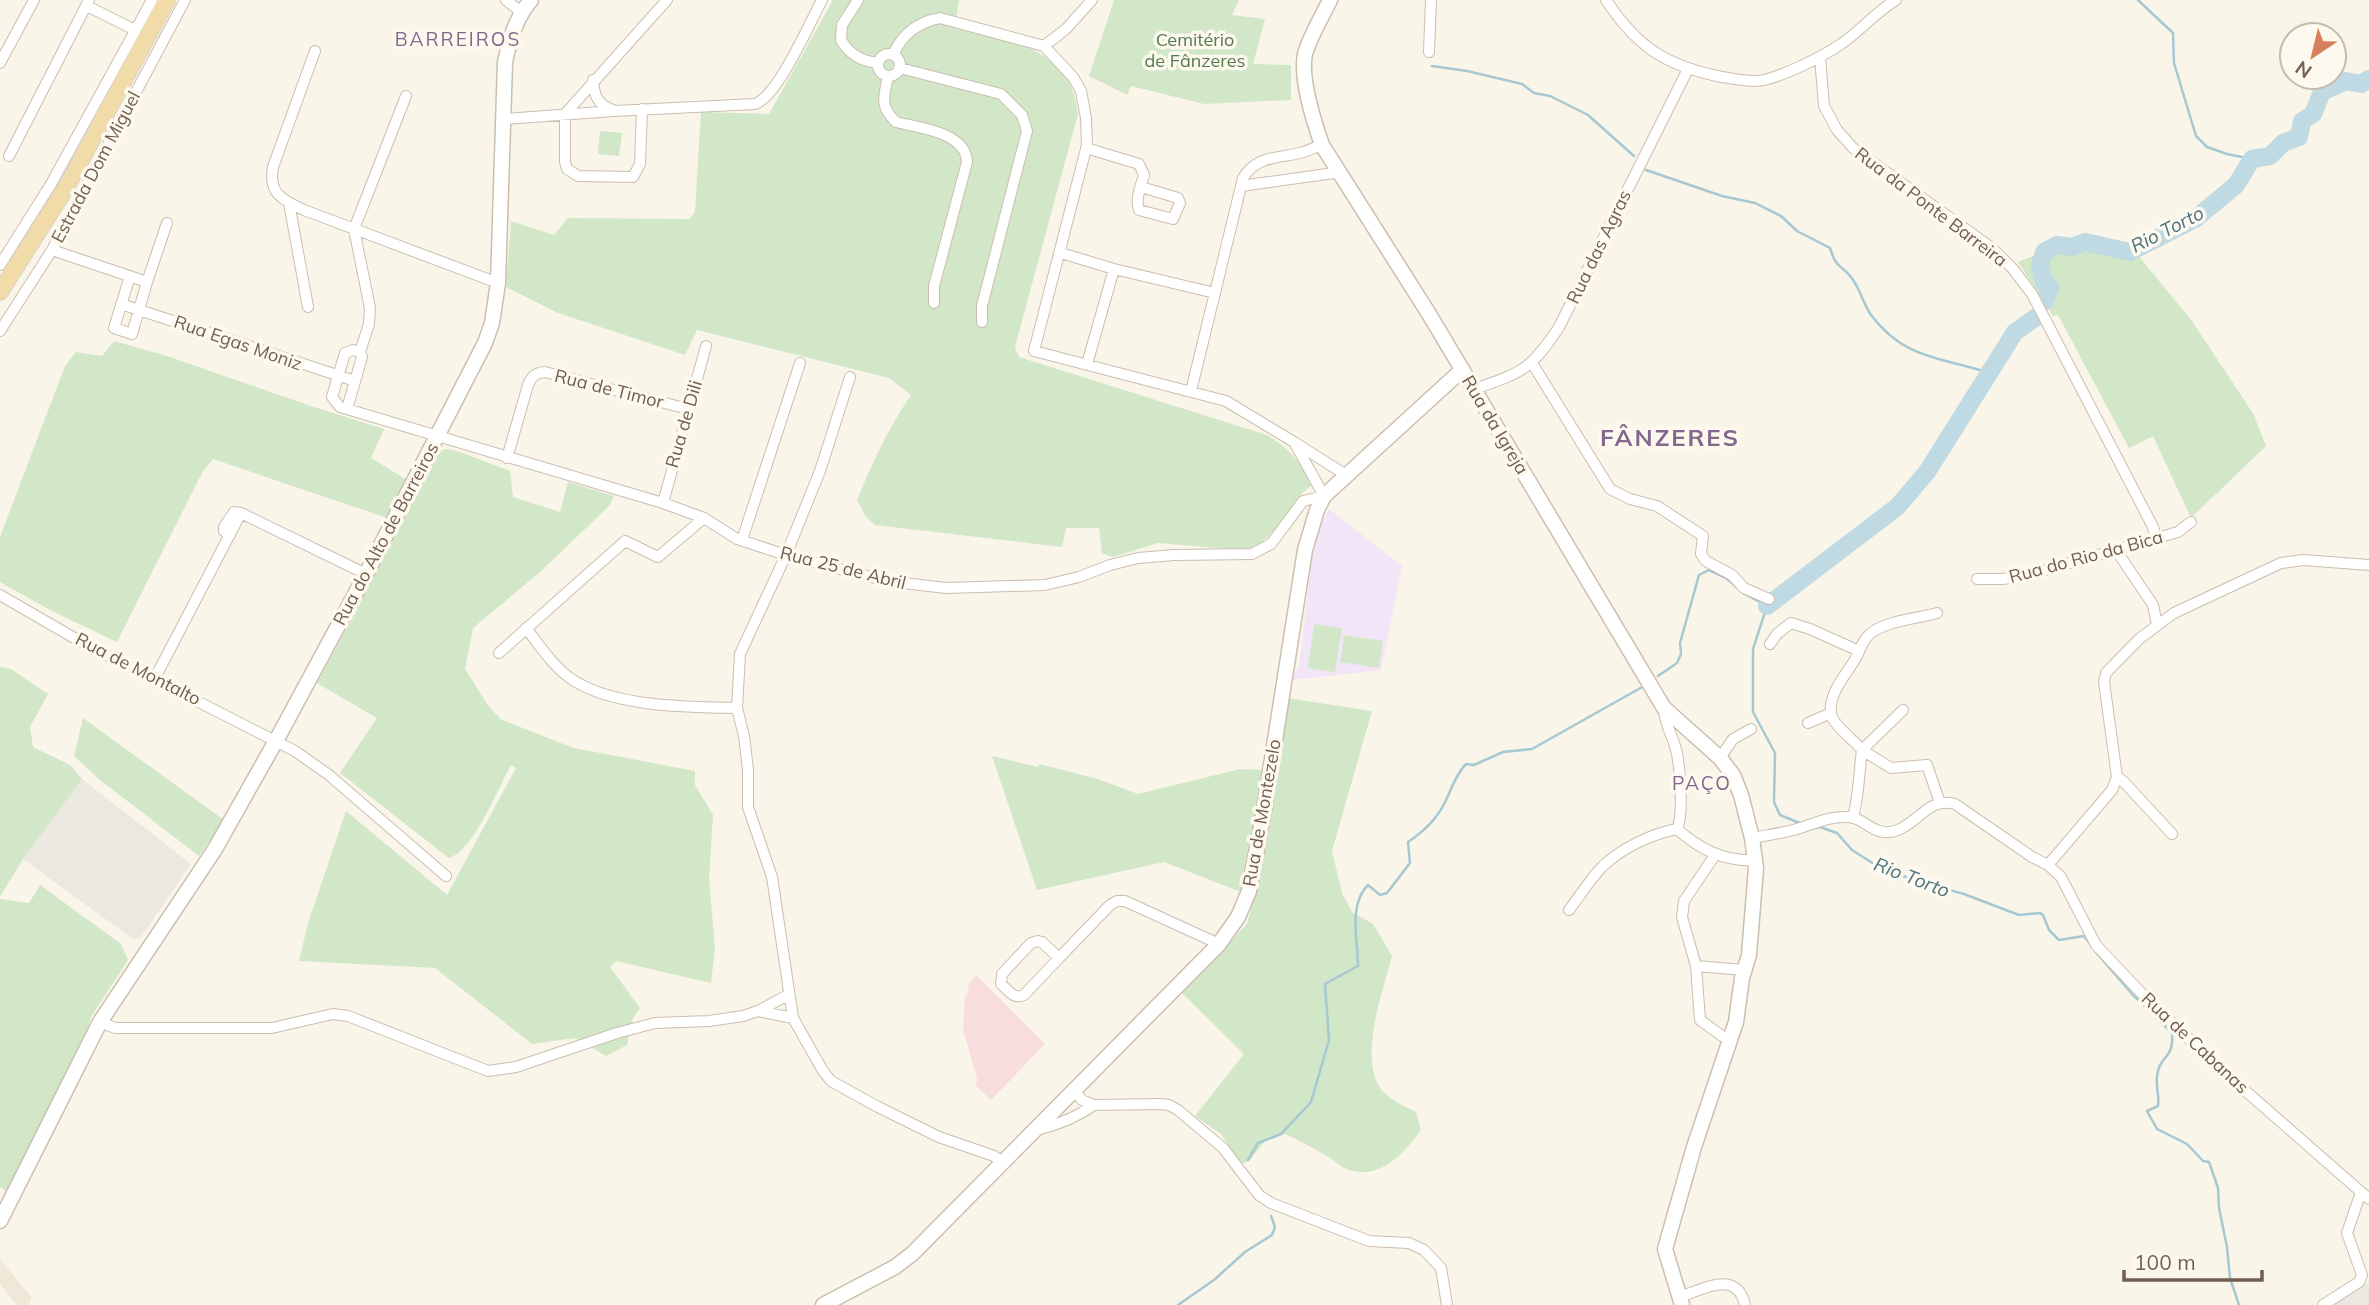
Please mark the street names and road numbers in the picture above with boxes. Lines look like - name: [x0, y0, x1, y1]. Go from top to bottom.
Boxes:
- street label: Estrada Dom Miguel: [46, 87, 145, 247]
- street label: Rua da Ponte Barreira: [1851, 142, 2012, 271]
- street label: Rua das Agras: [1561, 186, 1636, 307]
- street label: Rua Egas Moniz: [171, 310, 305, 375]
- street label: Rua de Timor: [552, 364, 666, 413]
- street label: Rua da Igreja: [1457, 371, 1534, 478]
- street label: Rua de Dili: [660, 377, 707, 470]
- street label: Rua do Alto de Barreiros: [328, 438, 444, 629]
- street label: Rua do Rio da Bica: [2006, 525, 2165, 588]
- street label: Rua 25 de Abril: [778, 541, 909, 594]
- street label: Rua de Montalto: [72, 627, 205, 710]
- street label: Rua de Montezelo: [1237, 737, 1286, 888]
- street label: Rua de Cabanas: [2137, 987, 2254, 1098]

